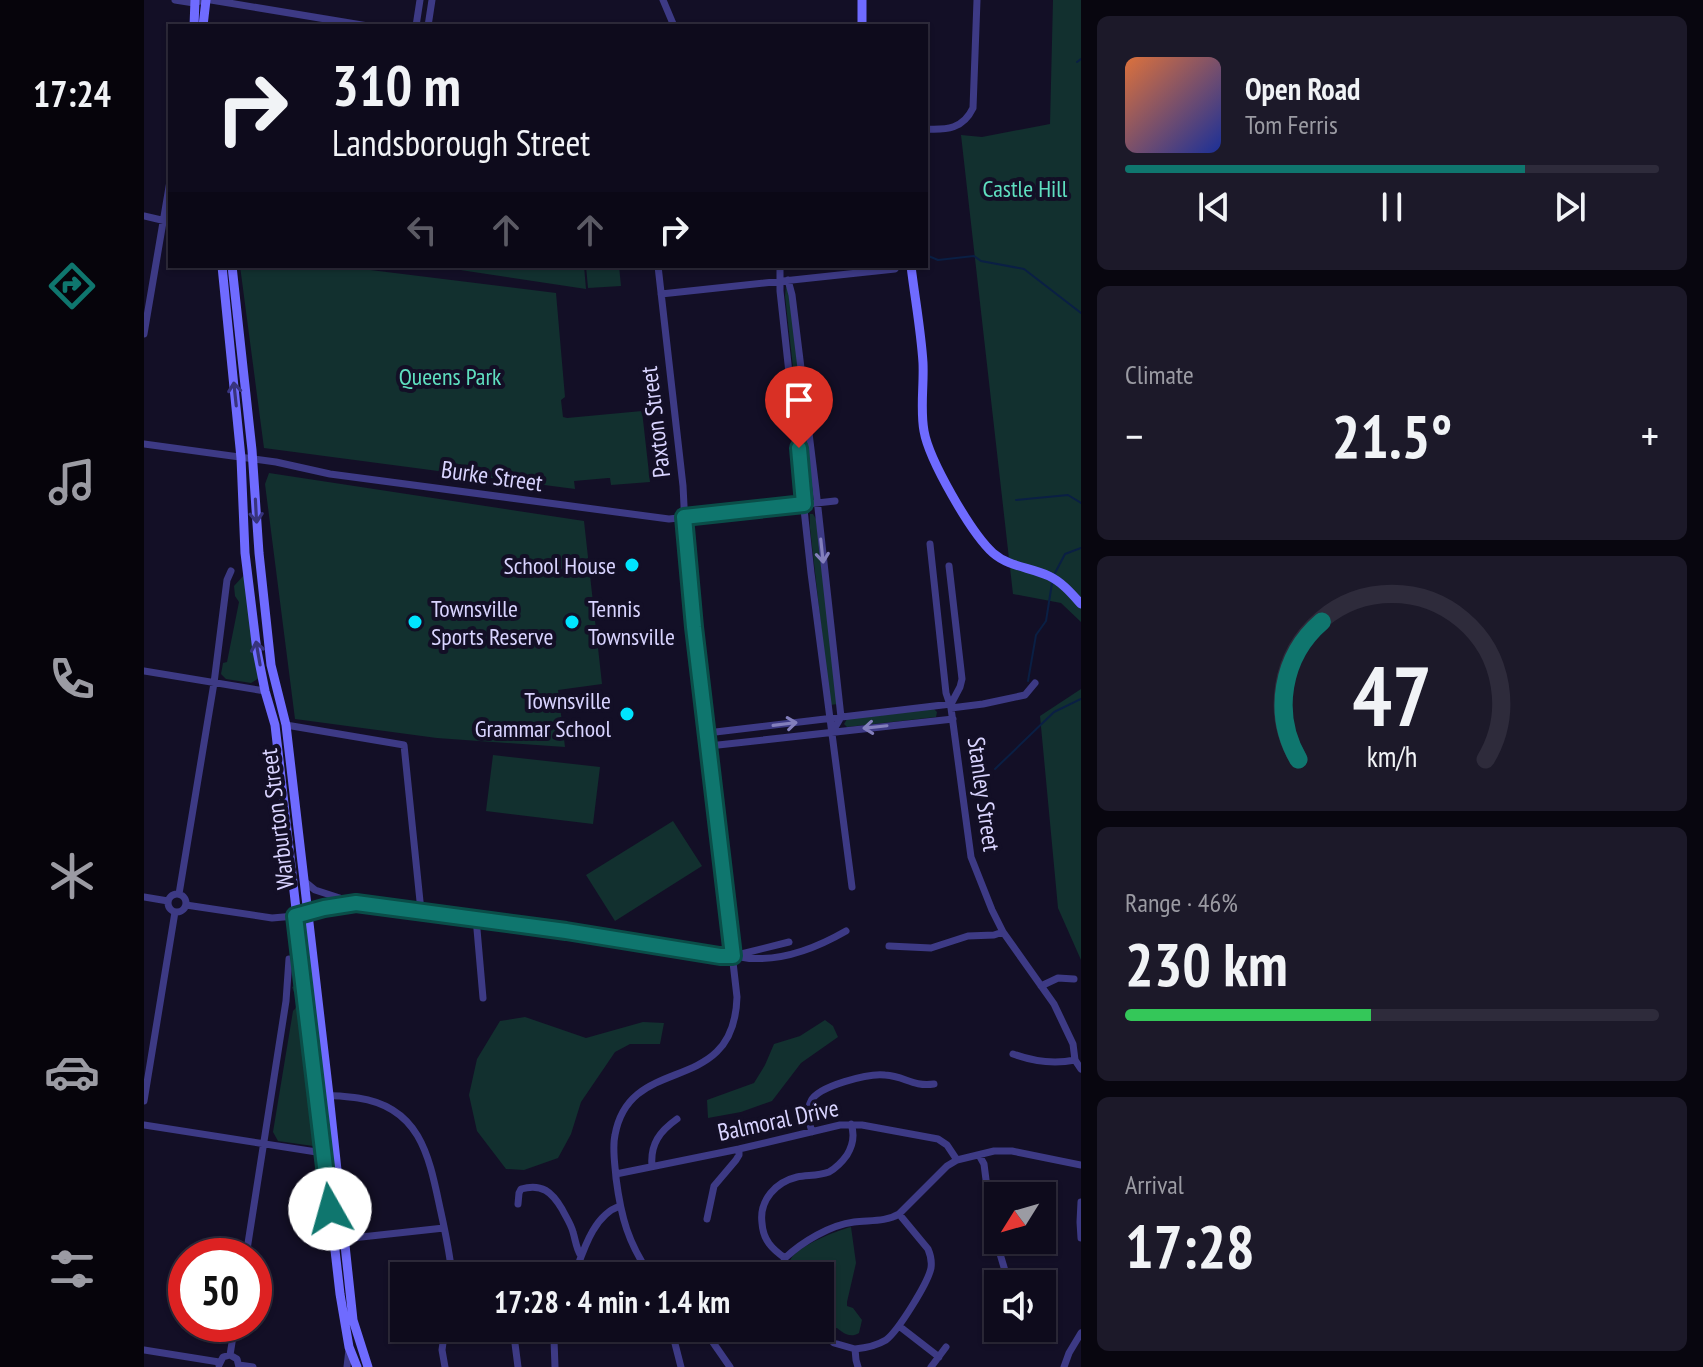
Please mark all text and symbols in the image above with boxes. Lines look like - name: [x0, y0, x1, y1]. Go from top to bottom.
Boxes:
- text: 310 m: [332, 49, 461, 121]
- icon: right: [200, 56, 304, 160]
- text: Open Road: [1245, 69, 1360, 108]
- text: 17:24: [33, 70, 111, 117]
- text: Tom Ferris: [1245, 108, 1338, 141]
- text: Landsborough Street: [332, 119, 590, 166]
- park label: Castle Hill: [983, 173, 1068, 204]
- icon: previous: [1192, 185, 1236, 229]
- icon: pause: [1370, 185, 1414, 229]
- icon: next: [1548, 185, 1592, 229]
- icon: left: [400, 208, 444, 252]
- icon: ahead: [484, 208, 528, 252]
- icon: ahead: [568, 208, 612, 252]
- icon: right: [652, 208, 696, 252]
- icon: directions: [44, 258, 100, 314]
- text: Climate: [1125, 358, 1194, 391]
- park label: Queens Park: [399, 361, 502, 392]
- street label: Paxton Street: [633, 364, 677, 479]
- pin: [765, 366, 833, 448]
- icon: arrive: [777, 378, 821, 422]
- one-way arrow: [227, 381, 242, 408]
- text: 21.5°: [1332, 397, 1452, 475]
- text: −: [1125, 407, 1143, 464]
- text: +: [1641, 407, 1659, 464]
- icon: music: [44, 454, 100, 510]
- street label: Burke Street: [439, 454, 545, 499]
- one-way arrow: [249, 497, 264, 524]
- one-way arrow: [815, 537, 830, 564]
- place label: School House: [504, 550, 616, 581]
- marker: School House: [623, 556, 641, 574]
- place label: Townsville Sports Reserve: [431, 593, 553, 652]
- place label: Tennis Townsville: [588, 593, 675, 652]
- marker: Townsville Sports Reserve: [406, 613, 424, 631]
- marker: Tennis Townsville: [563, 613, 581, 631]
- text: 47: [1352, 640, 1432, 748]
- one-way arrow: [249, 641, 264, 666]
- icon: phone: [44, 651, 100, 707]
- place label: Townsville Grammar School: [475, 685, 611, 744]
- marker: Townsville Grammar School: [618, 705, 636, 723]
- one-way arrow: [771, 716, 798, 731]
- one-way arrow: [863, 720, 889, 735]
- street label: Stanley Street: [961, 735, 1007, 854]
- text: km/h: [1367, 738, 1417, 775]
- street label: Warburton Street: [253, 746, 301, 891]
- icon: climate: [44, 848, 100, 904]
- text: Range · 46%: [1125, 886, 1238, 919]
- text: 230 km: [1125, 925, 1288, 1003]
- icon: car: [44, 1044, 100, 1100]
- street label: Balmoral Drive: [715, 1092, 841, 1148]
- position arrow: [288, 1167, 372, 1251]
- text: Arrival: [1125, 1168, 1184, 1201]
- north arrow: [984, 1182, 1056, 1254]
- map controls: [984, 1182, 1056, 1342]
- text: 17:28: [1125, 1207, 1255, 1285]
- speed limit sign: 50: [168, 1238, 272, 1342]
- icon: filters: [44, 1241, 100, 1297]
- button: sound: [984, 1270, 1056, 1342]
- text: 17:28 · 4 min · 1.4 km: [494, 1282, 730, 1321]

